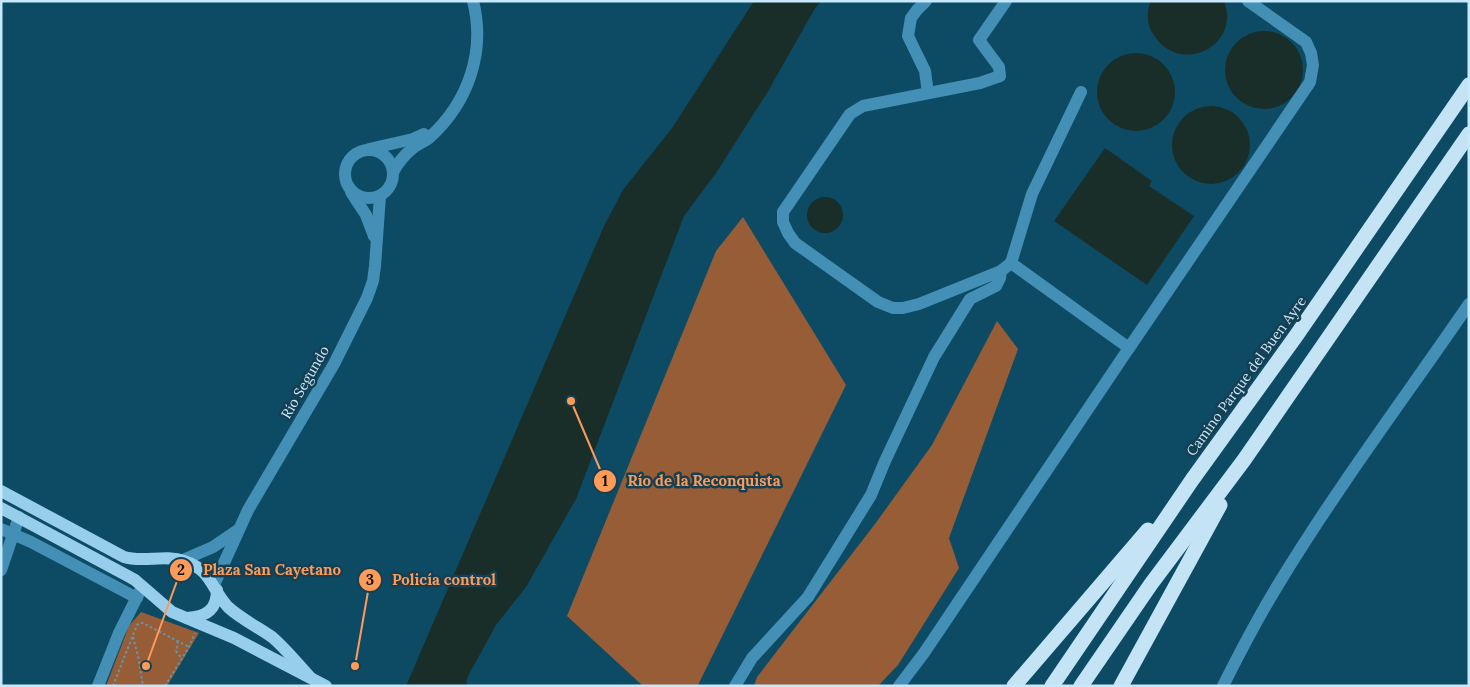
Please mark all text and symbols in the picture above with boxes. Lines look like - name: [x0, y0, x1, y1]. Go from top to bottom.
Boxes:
- street label: Camino Parque del Buen Ayre: [1182, 292, 1310, 459]
- street label: Río Segundo: [277, 342, 333, 422]
- callout: Río de la Reconquista: [593, 466, 791, 496]
- text: 1: [602, 471, 608, 490]
- text: Río de la Reconquista: [627, 471, 781, 490]
- callout: Plaza San Cayetano: [168, 555, 352, 585]
- text: 2: [177, 560, 185, 579]
- text: Plaza San Cayetano: [203, 560, 342, 579]
- callout: Policía control: [357, 565, 506, 595]
- text: 3: [366, 570, 374, 589]
- text: Policía control: [392, 570, 496, 589]

